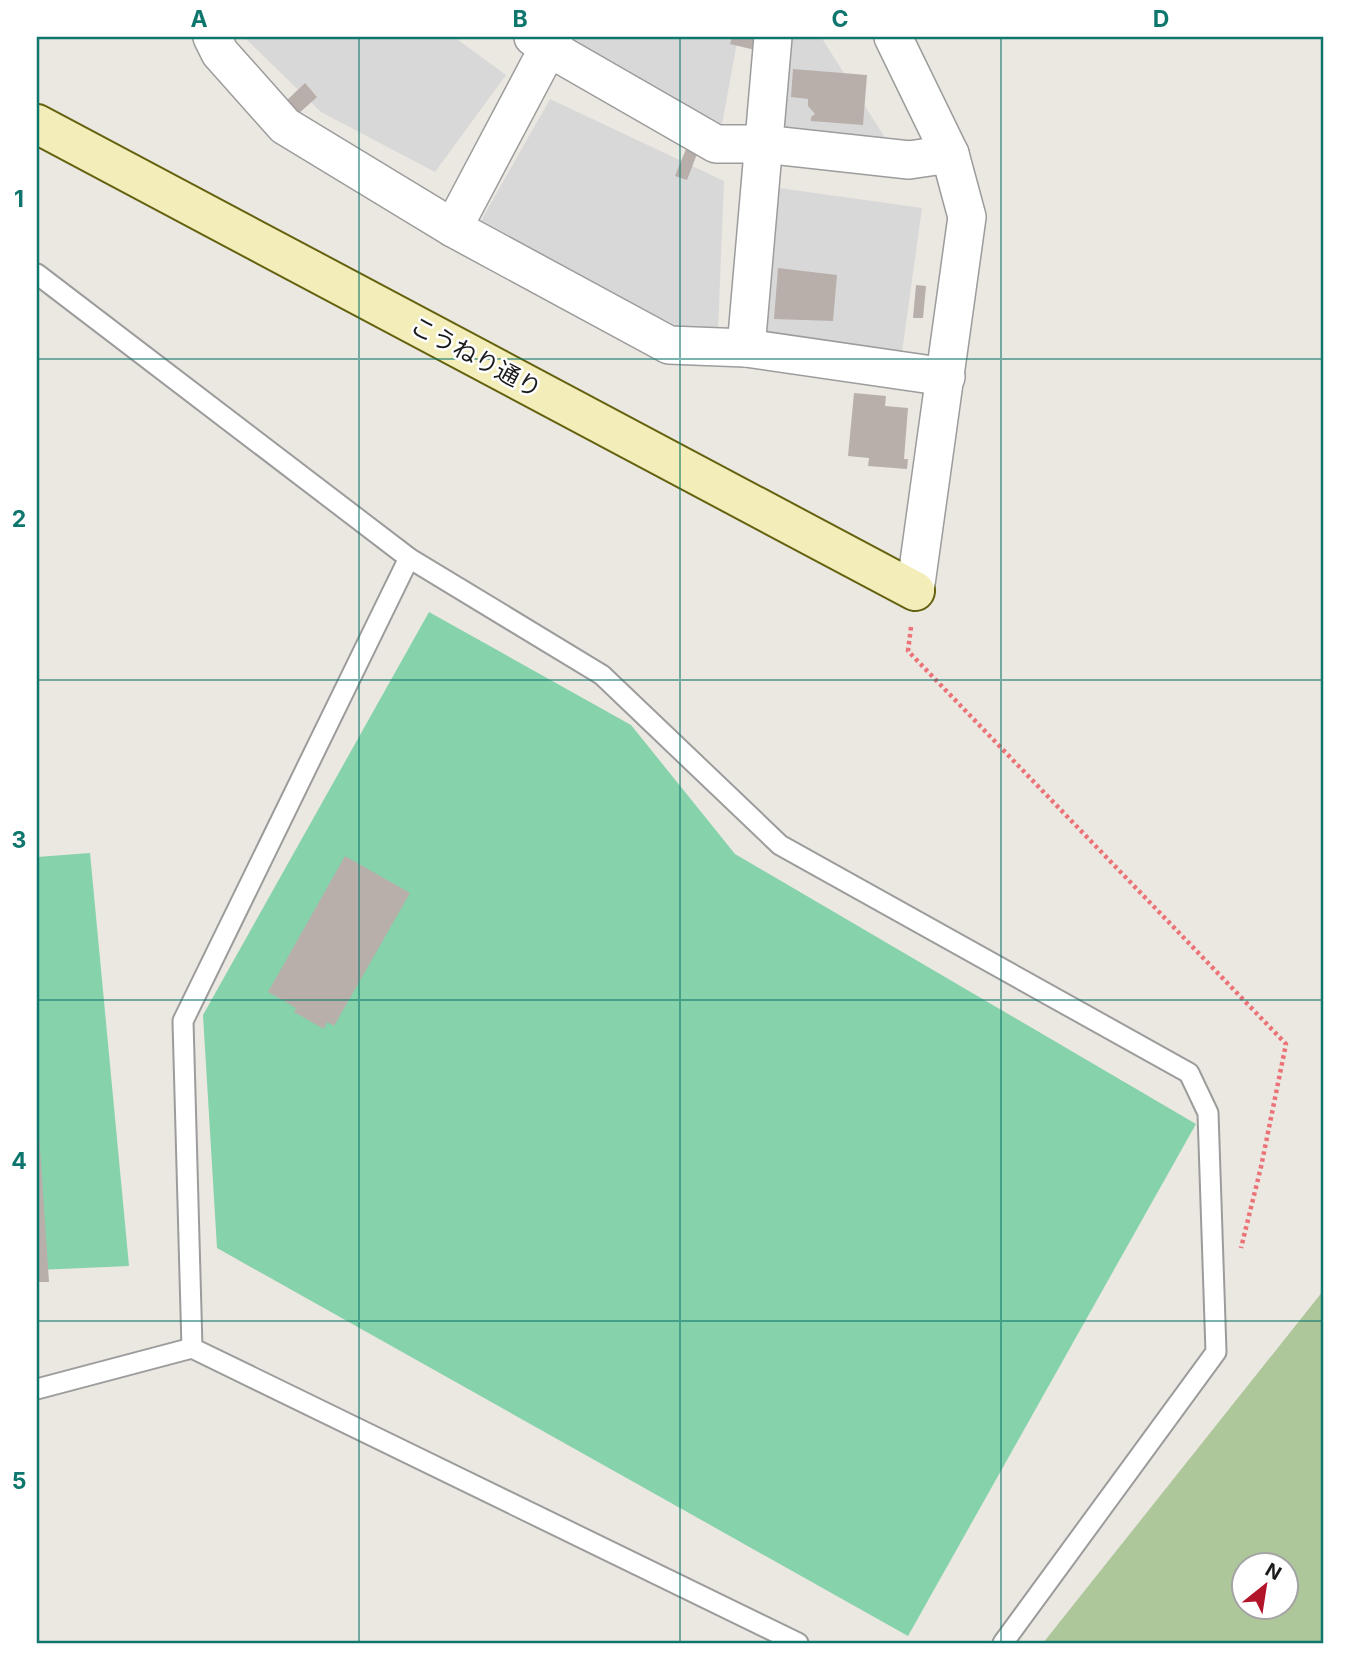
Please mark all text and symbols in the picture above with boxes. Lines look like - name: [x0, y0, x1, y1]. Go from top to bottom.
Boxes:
- text: A: [190, 5, 208, 33]
- text: B: [512, 5, 528, 33]
- text: C: [831, 5, 849, 33]
- text: D: [1153, 5, 1169, 33]
- text: 1: [14, 185, 24, 213]
- street label: こうねり通り: [406, 310, 546, 404]
- text: 2: [12, 505, 26, 533]
- text: 3: [12, 826, 26, 854]
- text: 4: [11, 1147, 27, 1175]
- text: 5: [12, 1467, 26, 1495]
- north arrow: [1230, 1550, 1300, 1620]
- text: N: [1261, 1558, 1285, 1585]

